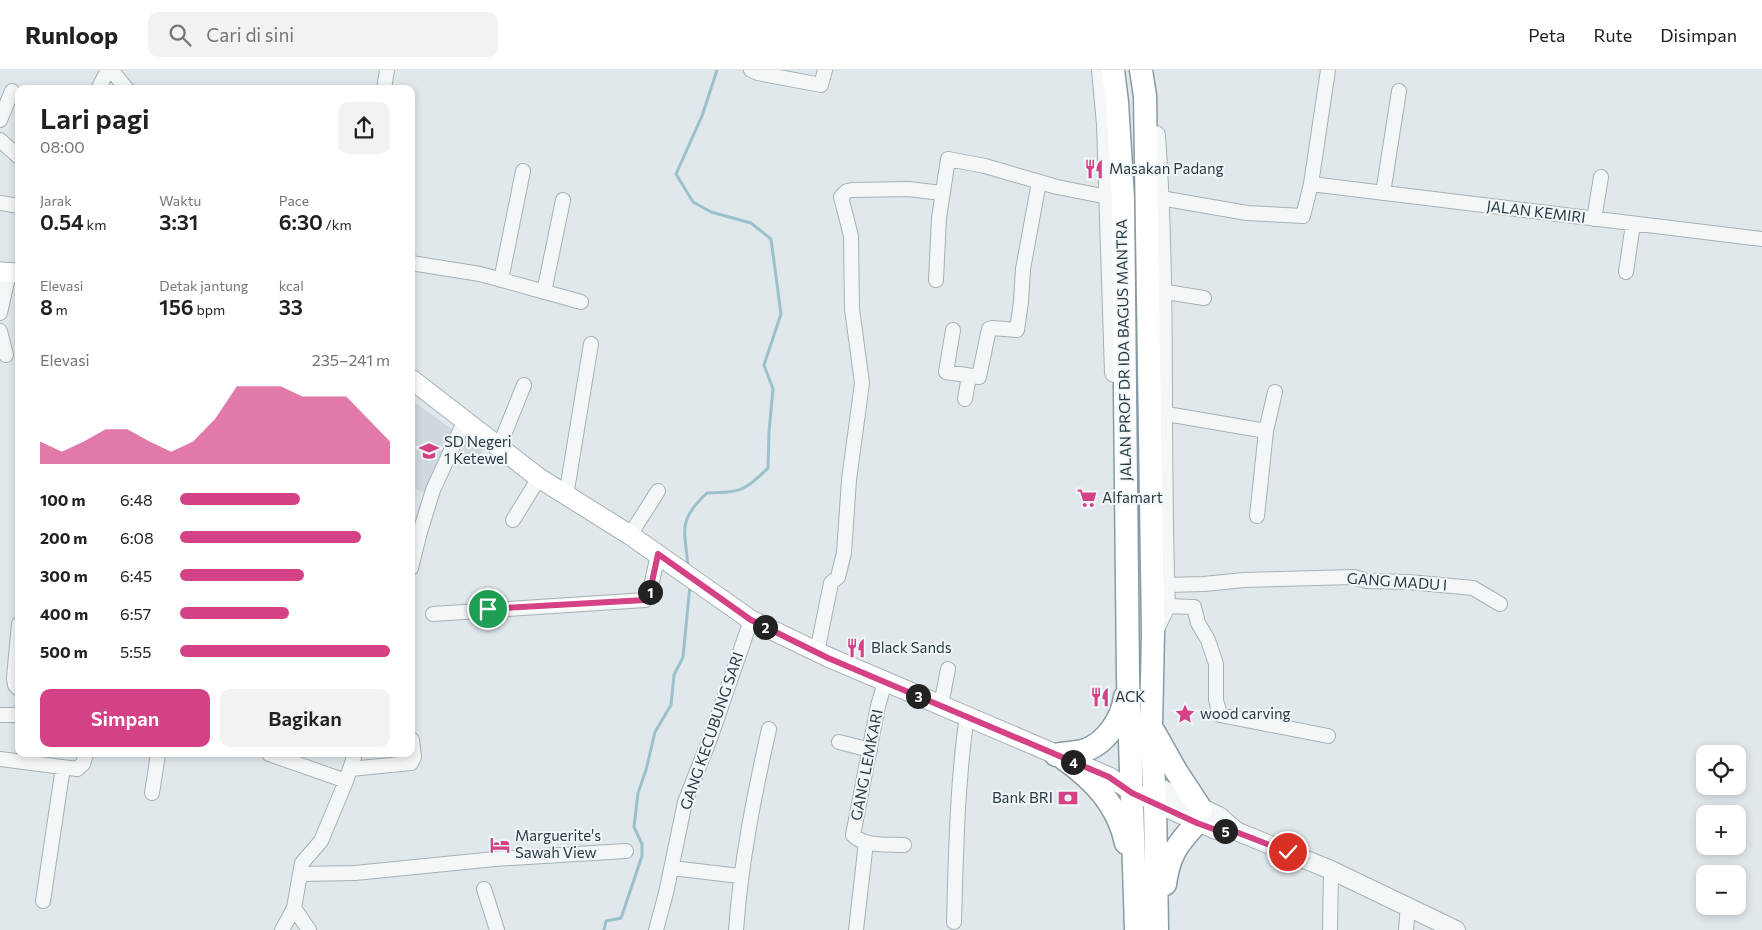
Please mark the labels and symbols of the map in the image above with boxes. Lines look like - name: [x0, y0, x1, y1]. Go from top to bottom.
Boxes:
- restaurant icon: Masakan Padang: [1083, 158, 1105, 180]
- place label: Masakan Padang: [1109, 159, 1224, 177]
- street label: JALAN KEMIRI: [1486, 196, 1587, 226]
- street label: JALAN PROF DR IDA BAGUS MANTRA: [1112, 219, 1134, 481]
- place label: SD Negeri 1 Ketewel: [444, 432, 512, 467]
- school or university icon: SD Negeri 1 Ketewel: [418, 440, 440, 462]
- supermarket icon: Alfamart: [1076, 487, 1098, 509]
- place label: Alfamart: [1102, 488, 1163, 506]
- street label: GANG MADU I: [1346, 569, 1448, 593]
- pin: 1: [638, 580, 662, 604]
- pin: [467, 588, 509, 630]
- pin: 2: [752, 614, 778, 640]
- restaurant icon: Black Sands: [845, 637, 867, 659]
- place label: Black Sands: [871, 638, 952, 656]
- street label: GANG KECUBUNG SARI: [676, 649, 747, 812]
- pin: 3: [906, 684, 930, 708]
- restaurant icon: ACK: [1089, 686, 1111, 708]
- place label: ACK: [1115, 687, 1145, 705]
- place icon: wood carving: [1174, 703, 1196, 725]
- place label: wood carving: [1200, 704, 1291, 722]
- street label: GANG LEMKARI: [846, 708, 886, 822]
- pin: 4: [1060, 750, 1086, 774]
- bank icon: Bank BRI: [1057, 787, 1079, 809]
- place label: Bank BRI: [992, 788, 1053, 806]
- pin: 5: [1212, 818, 1238, 844]
- place label: Marguerite's Sawah View: [515, 826, 601, 861]
- pin: [1267, 831, 1309, 873]
- hotel icon: Marguerite's Sawah View: [489, 834, 511, 856]

